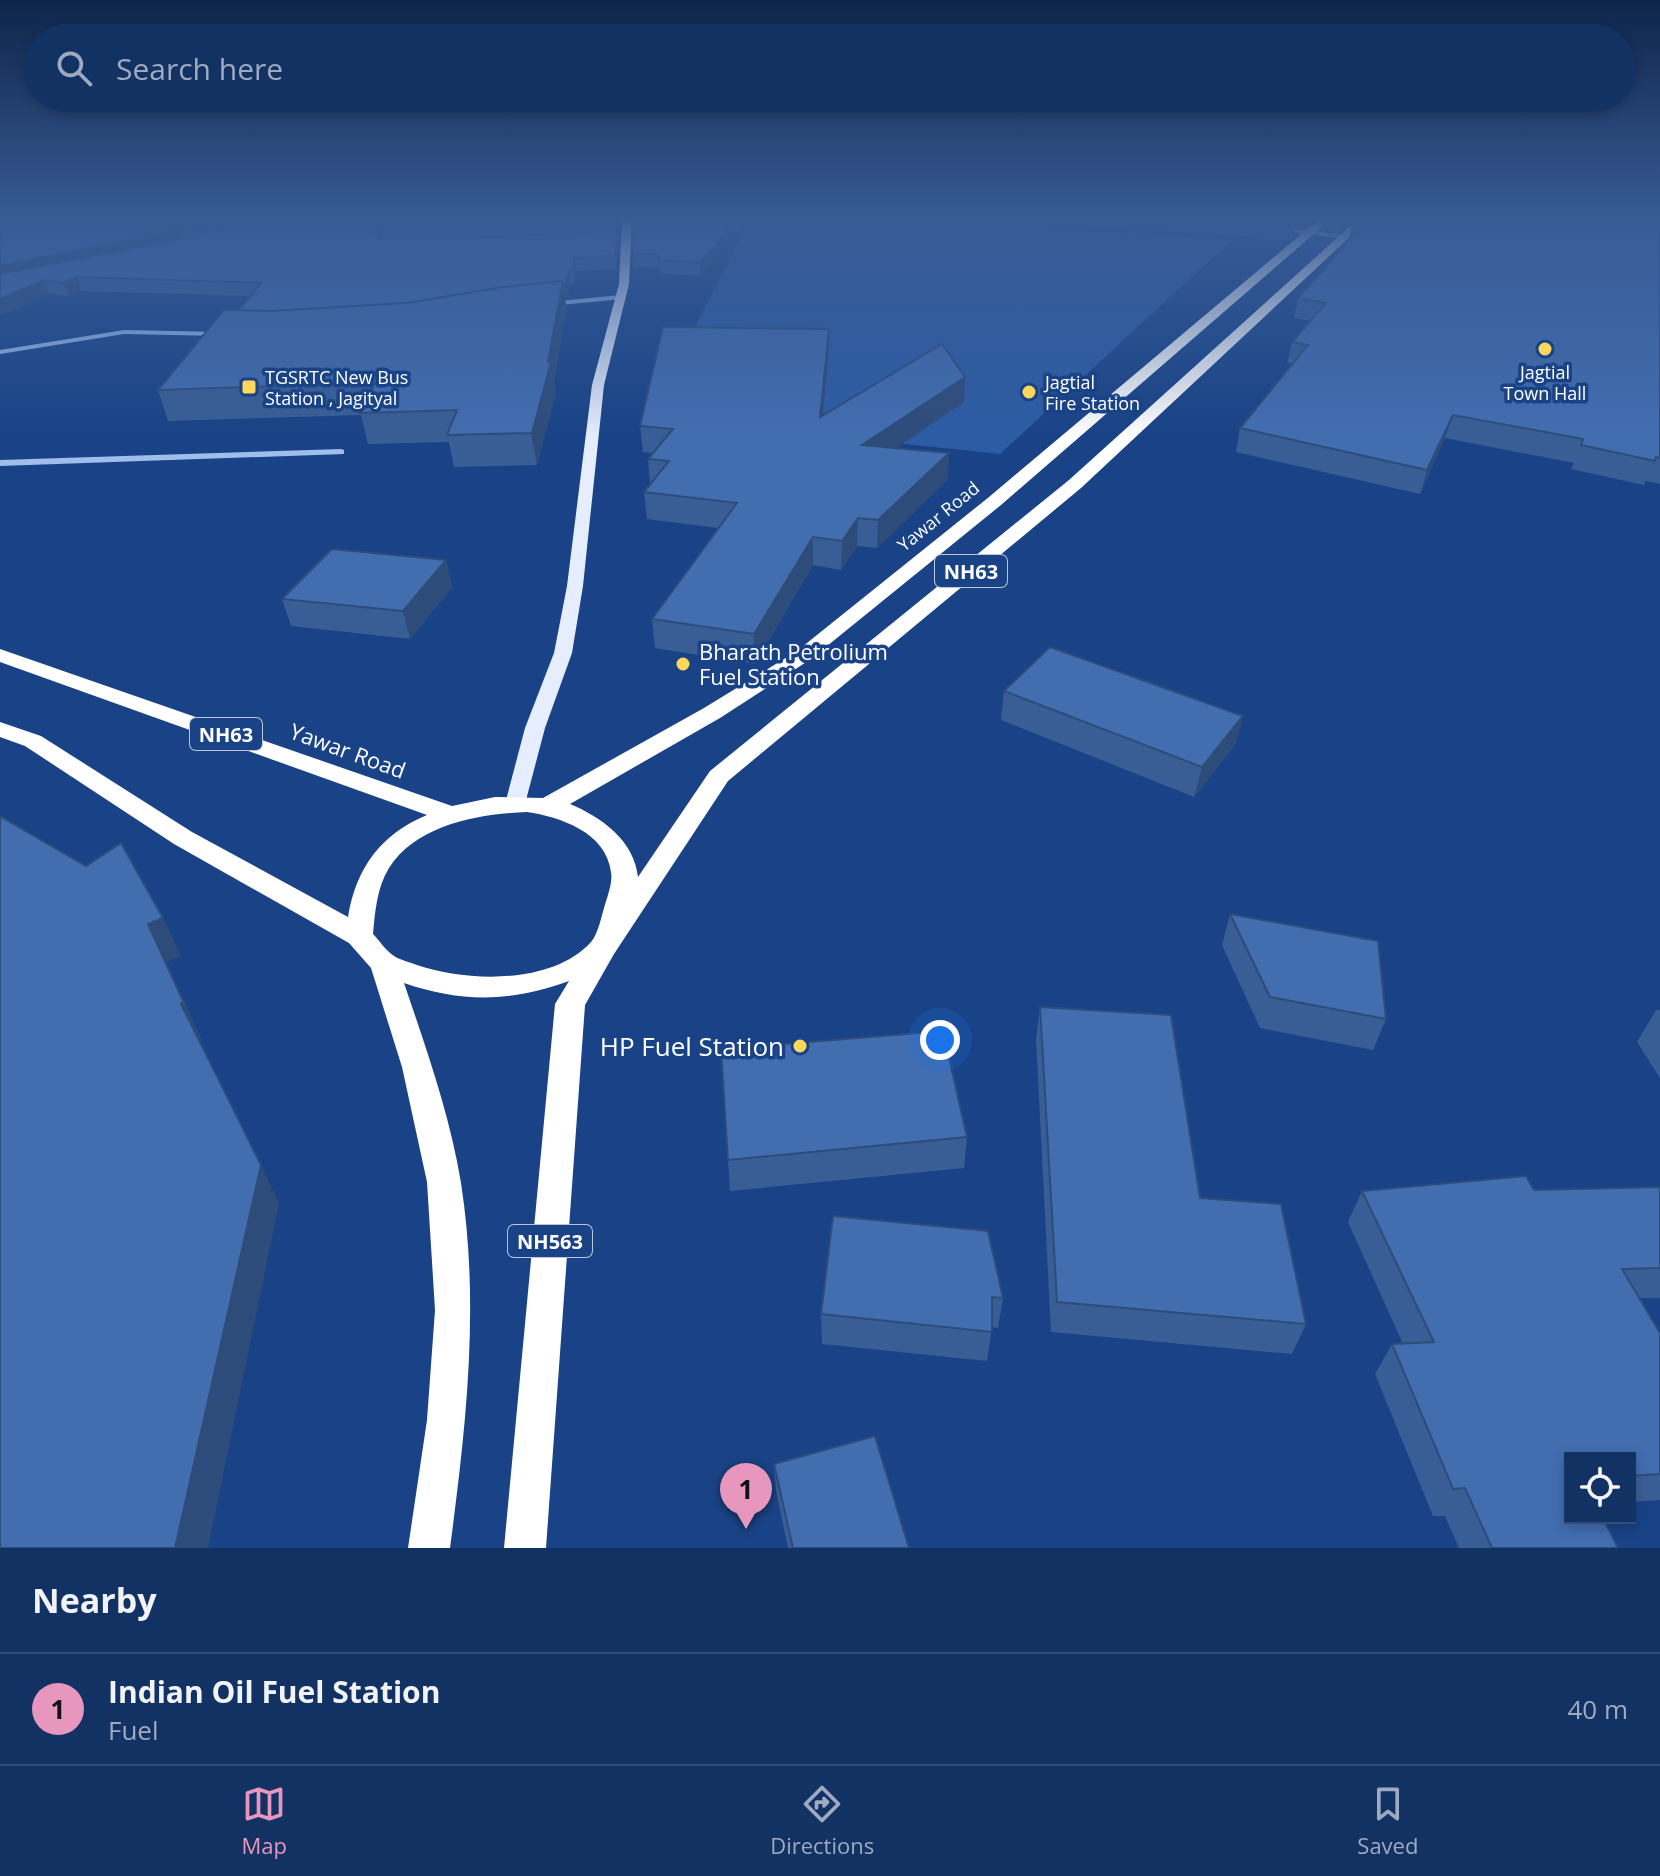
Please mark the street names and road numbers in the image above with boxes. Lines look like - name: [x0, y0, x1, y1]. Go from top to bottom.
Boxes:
- street label: Yawar Road: [892, 476, 984, 556]
- road number: NH63: [935, 555, 1007, 587]
- street label: Yawar Road: [286, 715, 410, 785]
- road number: NH63: [190, 718, 262, 750]
- road number: NH563: [508, 1225, 592, 1257]

